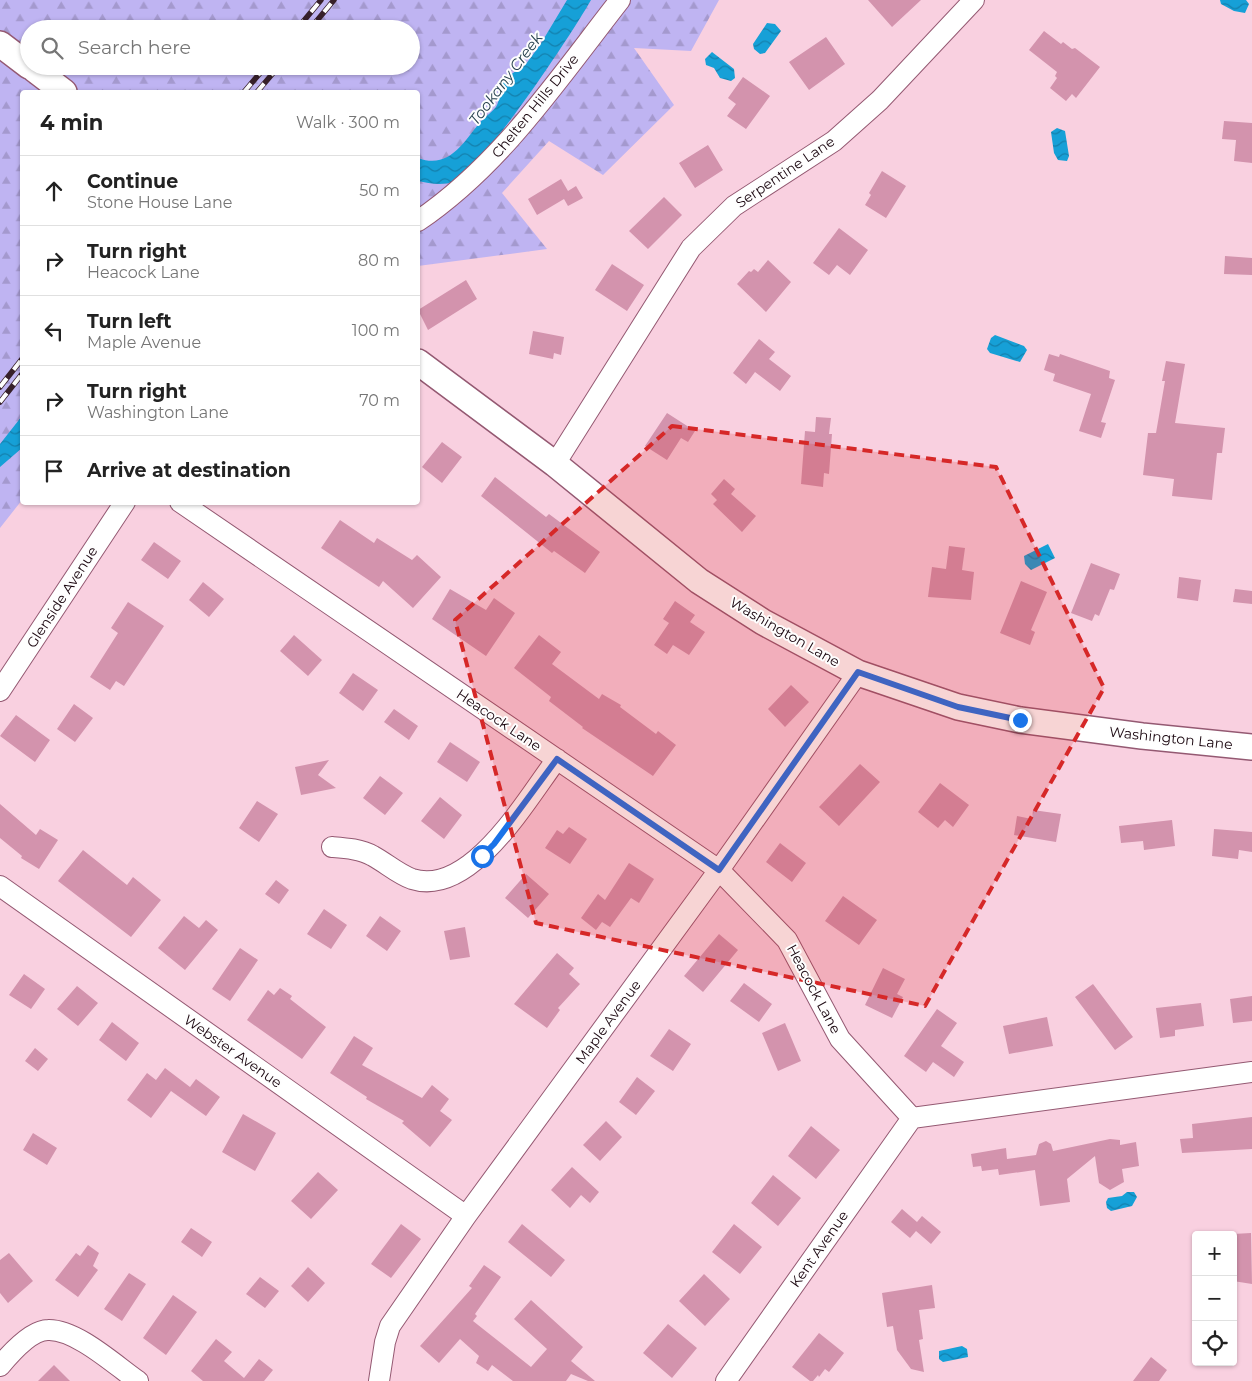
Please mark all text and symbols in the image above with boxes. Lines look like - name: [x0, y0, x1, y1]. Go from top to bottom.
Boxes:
- search box: [20, 20, 420, 75]
- water label: Tookany Creek: [465, 28, 547, 129]
- icon: search: [38, 34, 66, 62]
- text: Search here: [78, 36, 191, 59]
- street label: Chelten Hills Drive: [488, 50, 582, 162]
- text: 4 min: [40, 110, 103, 135]
- text: Walk · 300 m: [296, 113, 400, 132]
- street label: Serpentine Lane: [732, 132, 838, 212]
- text: Continue: [87, 170, 178, 193]
- icon: ahead: [40, 177, 68, 205]
- text: 50 m: [359, 181, 400, 200]
- text: Stone House Lane: [87, 193, 233, 212]
- text: Turn right: [87, 240, 187, 263]
- icon: right: [40, 247, 68, 275]
- text: 80 m: [358, 251, 400, 270]
- text: Heacock Lane: [87, 263, 200, 282]
- text: Turn left: [87, 310, 172, 333]
- icon: left: [40, 317, 68, 345]
- text: 100 m: [352, 321, 400, 340]
- text: Maple Avenue: [87, 333, 201, 352]
- text: Turn right: [87, 380, 187, 403]
- icon: right: [40, 387, 68, 415]
- text: 70 m: [359, 391, 400, 410]
- text: Washington Lane: [87, 403, 229, 422]
- icon: arrive: [40, 457, 68, 485]
- text: Arrive at destination: [87, 459, 291, 482]
- street label: Glenside Avenue: [22, 543, 102, 651]
- street label: Washington Lane: [727, 593, 843, 671]
- street label: Heacock Lane: [453, 685, 545, 755]
- route end: [1009, 709, 1032, 732]
- street label: Washington Lane: [1108, 723, 1234, 753]
- route start: [471, 845, 494, 868]
- street label: Heacock Lane: [783, 941, 845, 1037]
- street label: Maple Avenue: [571, 976, 645, 1068]
- street label: Webster Avenue: [181, 1010, 285, 1092]
- street label: Kent Avenue: [786, 1207, 852, 1291]
- map controls: [1192, 1231, 1237, 1366]
- button: +: [1192, 1231, 1237, 1276]
- button: −: [1192, 1276, 1237, 1321]
- button: locate: [1192, 1321, 1237, 1366]

